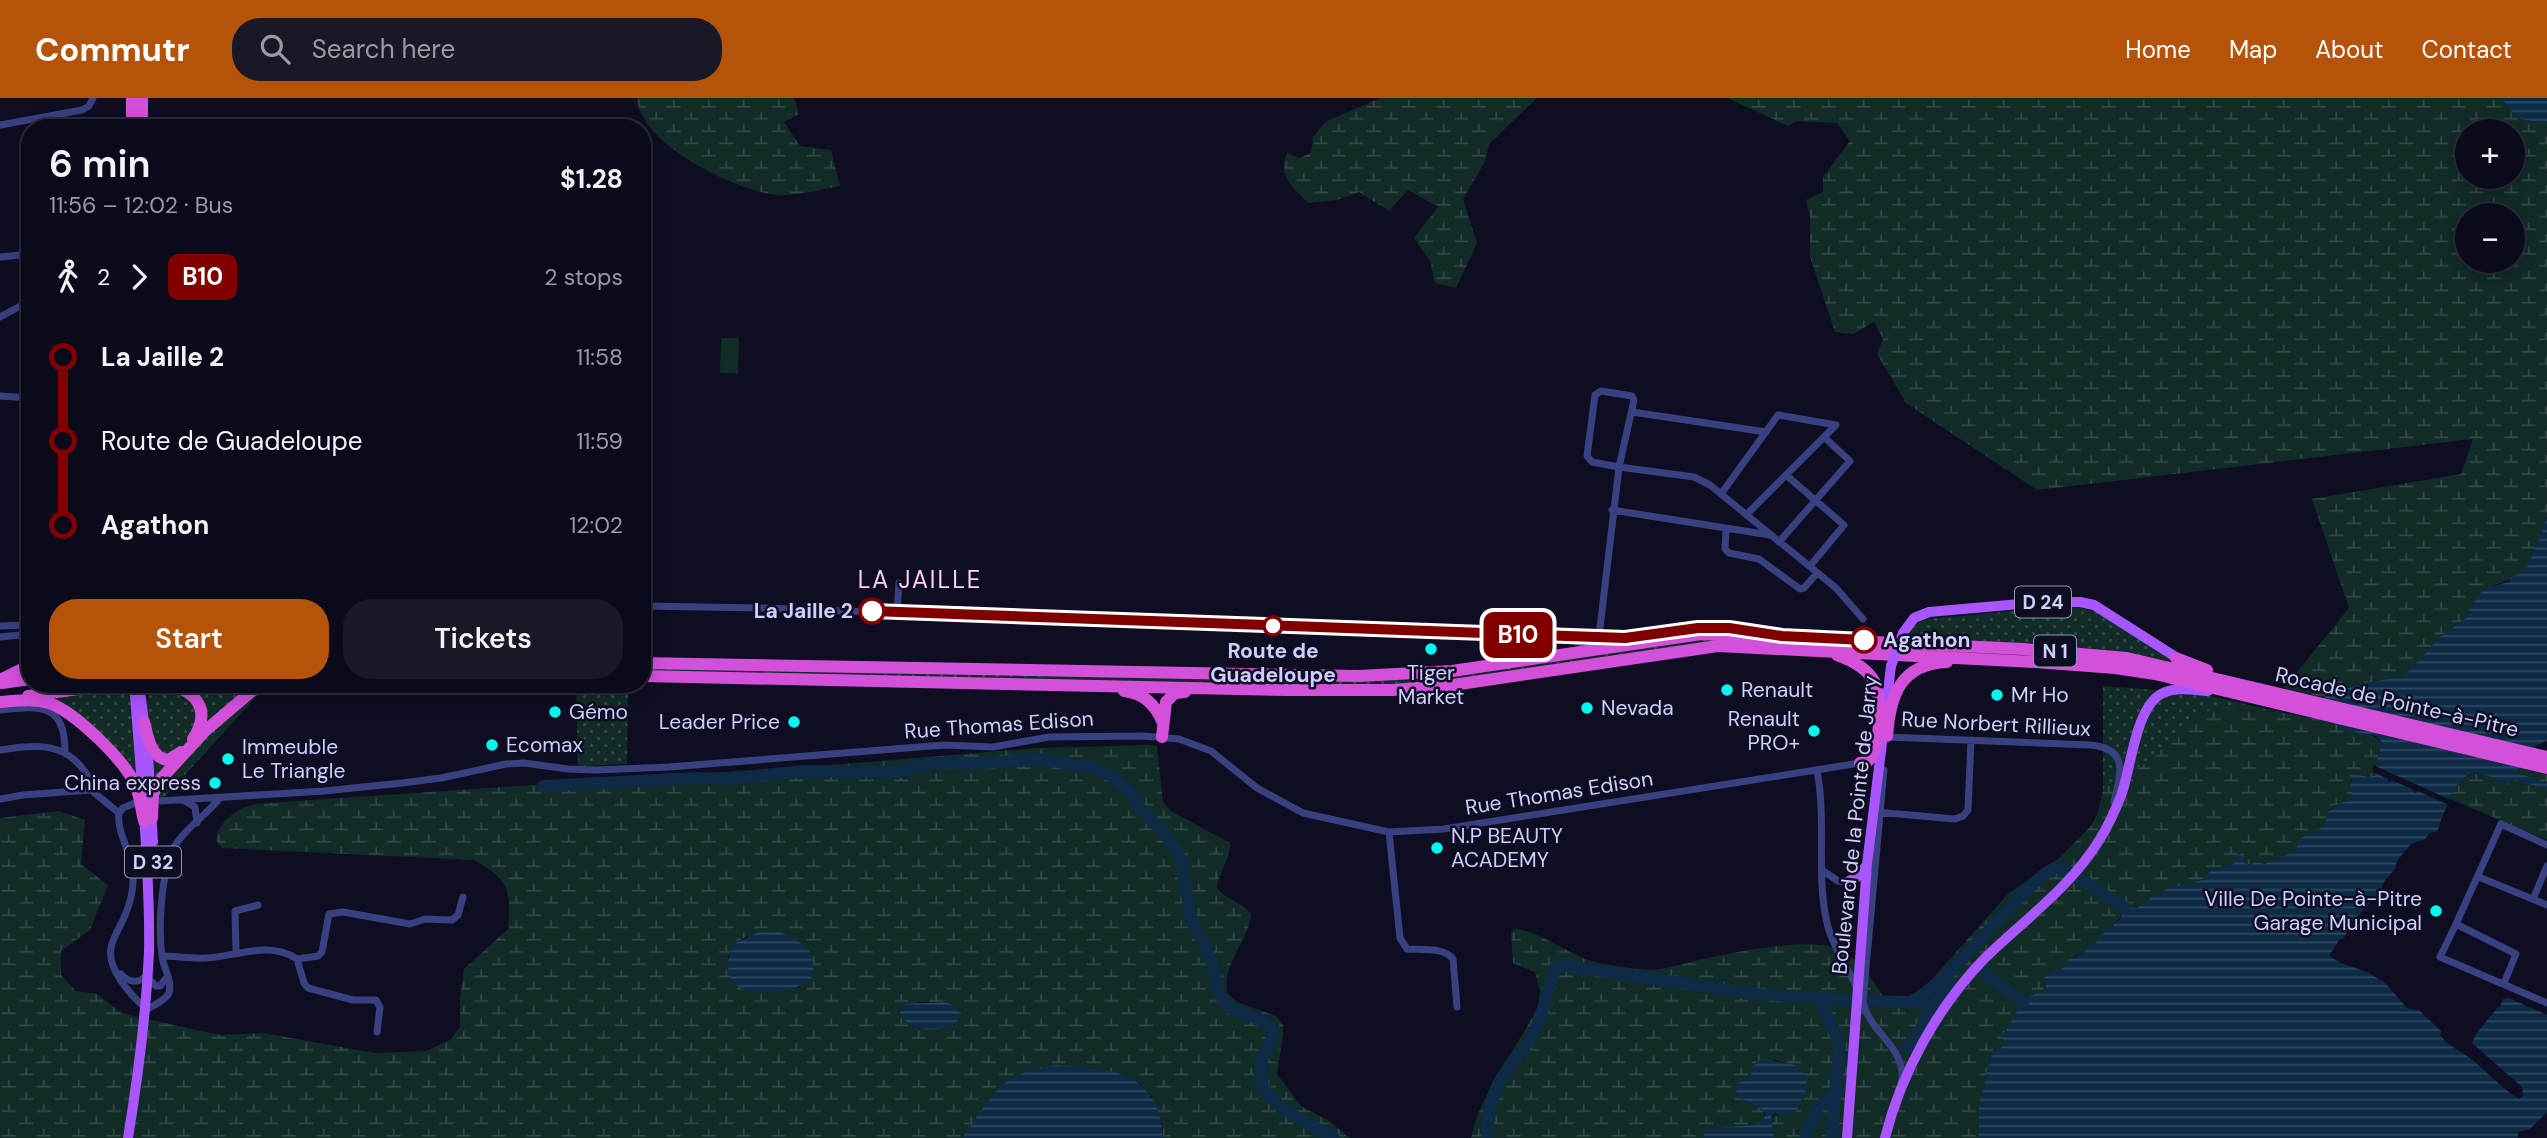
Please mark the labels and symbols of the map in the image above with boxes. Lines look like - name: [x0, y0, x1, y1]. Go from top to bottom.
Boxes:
- district label: LA JAILLE: [858, 564, 982, 595]
- road number: D 24: [2015, 587, 2071, 618]
- place label: La Jaille 2: [754, 597, 853, 625]
- marker: La Jaille 2: [859, 598, 885, 624]
- line badge: B10: [1478, 612, 1558, 658]
- marker: Route de Guadeloupe: [1263, 616, 1283, 636]
- place label: Agathon: [1883, 626, 1970, 654]
- marker: Agathon: [1851, 627, 1877, 653]
- road number: N 1: [2034, 636, 2076, 666]
- place label: Route de Guadeloupe: [1210, 637, 1336, 689]
- marker: Tiger Market: [1423, 641, 1439, 657]
- place label: Tiger Market: [1398, 659, 1464, 711]
- street label: Rocade de Pointe-à-Pitre: [2273, 660, 2522, 744]
- street label: Boulevard de la Pointe de Jarry: [1825, 674, 1885, 976]
- place label: Renault: [1741, 676, 1813, 704]
- place label: Mr Ho: [2011, 681, 2069, 709]
- marker: Renault: [1719, 682, 1735, 698]
- marker: Mr Ho: [1989, 687, 2005, 703]
- place label: Nevada: [1601, 694, 1674, 722]
- place label: Gémo: [569, 698, 628, 726]
- marker: Nevada: [1579, 700, 1595, 716]
- marker: Gémo: [547, 704, 563, 720]
- street label: Rue Thomas Edison: [903, 704, 1095, 746]
- place label: Renault PRO+: [1728, 705, 1800, 757]
- street label: Rue Norbert Rillieux: [1901, 705, 2091, 743]
- place label: Leader Price: [659, 708, 780, 736]
- marker: Leader Price: [786, 714, 802, 730]
- marker: Renault PRO+: [1806, 723, 1822, 739]
- place label: Ecomax: [506, 731, 583, 759]
- place label: Immeuble Le Triangle: [242, 733, 345, 785]
- marker: Ecomax: [484, 737, 500, 753]
- marker: Immeuble Le Triangle: [220, 751, 236, 767]
- street label: Rue Thomas Edison: [1463, 764, 1655, 822]
- place label: China express: [64, 769, 201, 797]
- marker: China express: [207, 775, 223, 791]
- place label: N.P BEAUTY ACADEMY: [1451, 822, 1563, 874]
- marker: N.P BEAUTY ACADEMY: [1429, 840, 1445, 856]
- road number: D 32: [125, 846, 181, 877]
- place label: Ville De Pointe-à-Pitre Garage Municipal: [2204, 885, 2422, 937]
- marker: Ville De Pointe-à-Pitre Garage Municipal: [2428, 903, 2444, 919]

